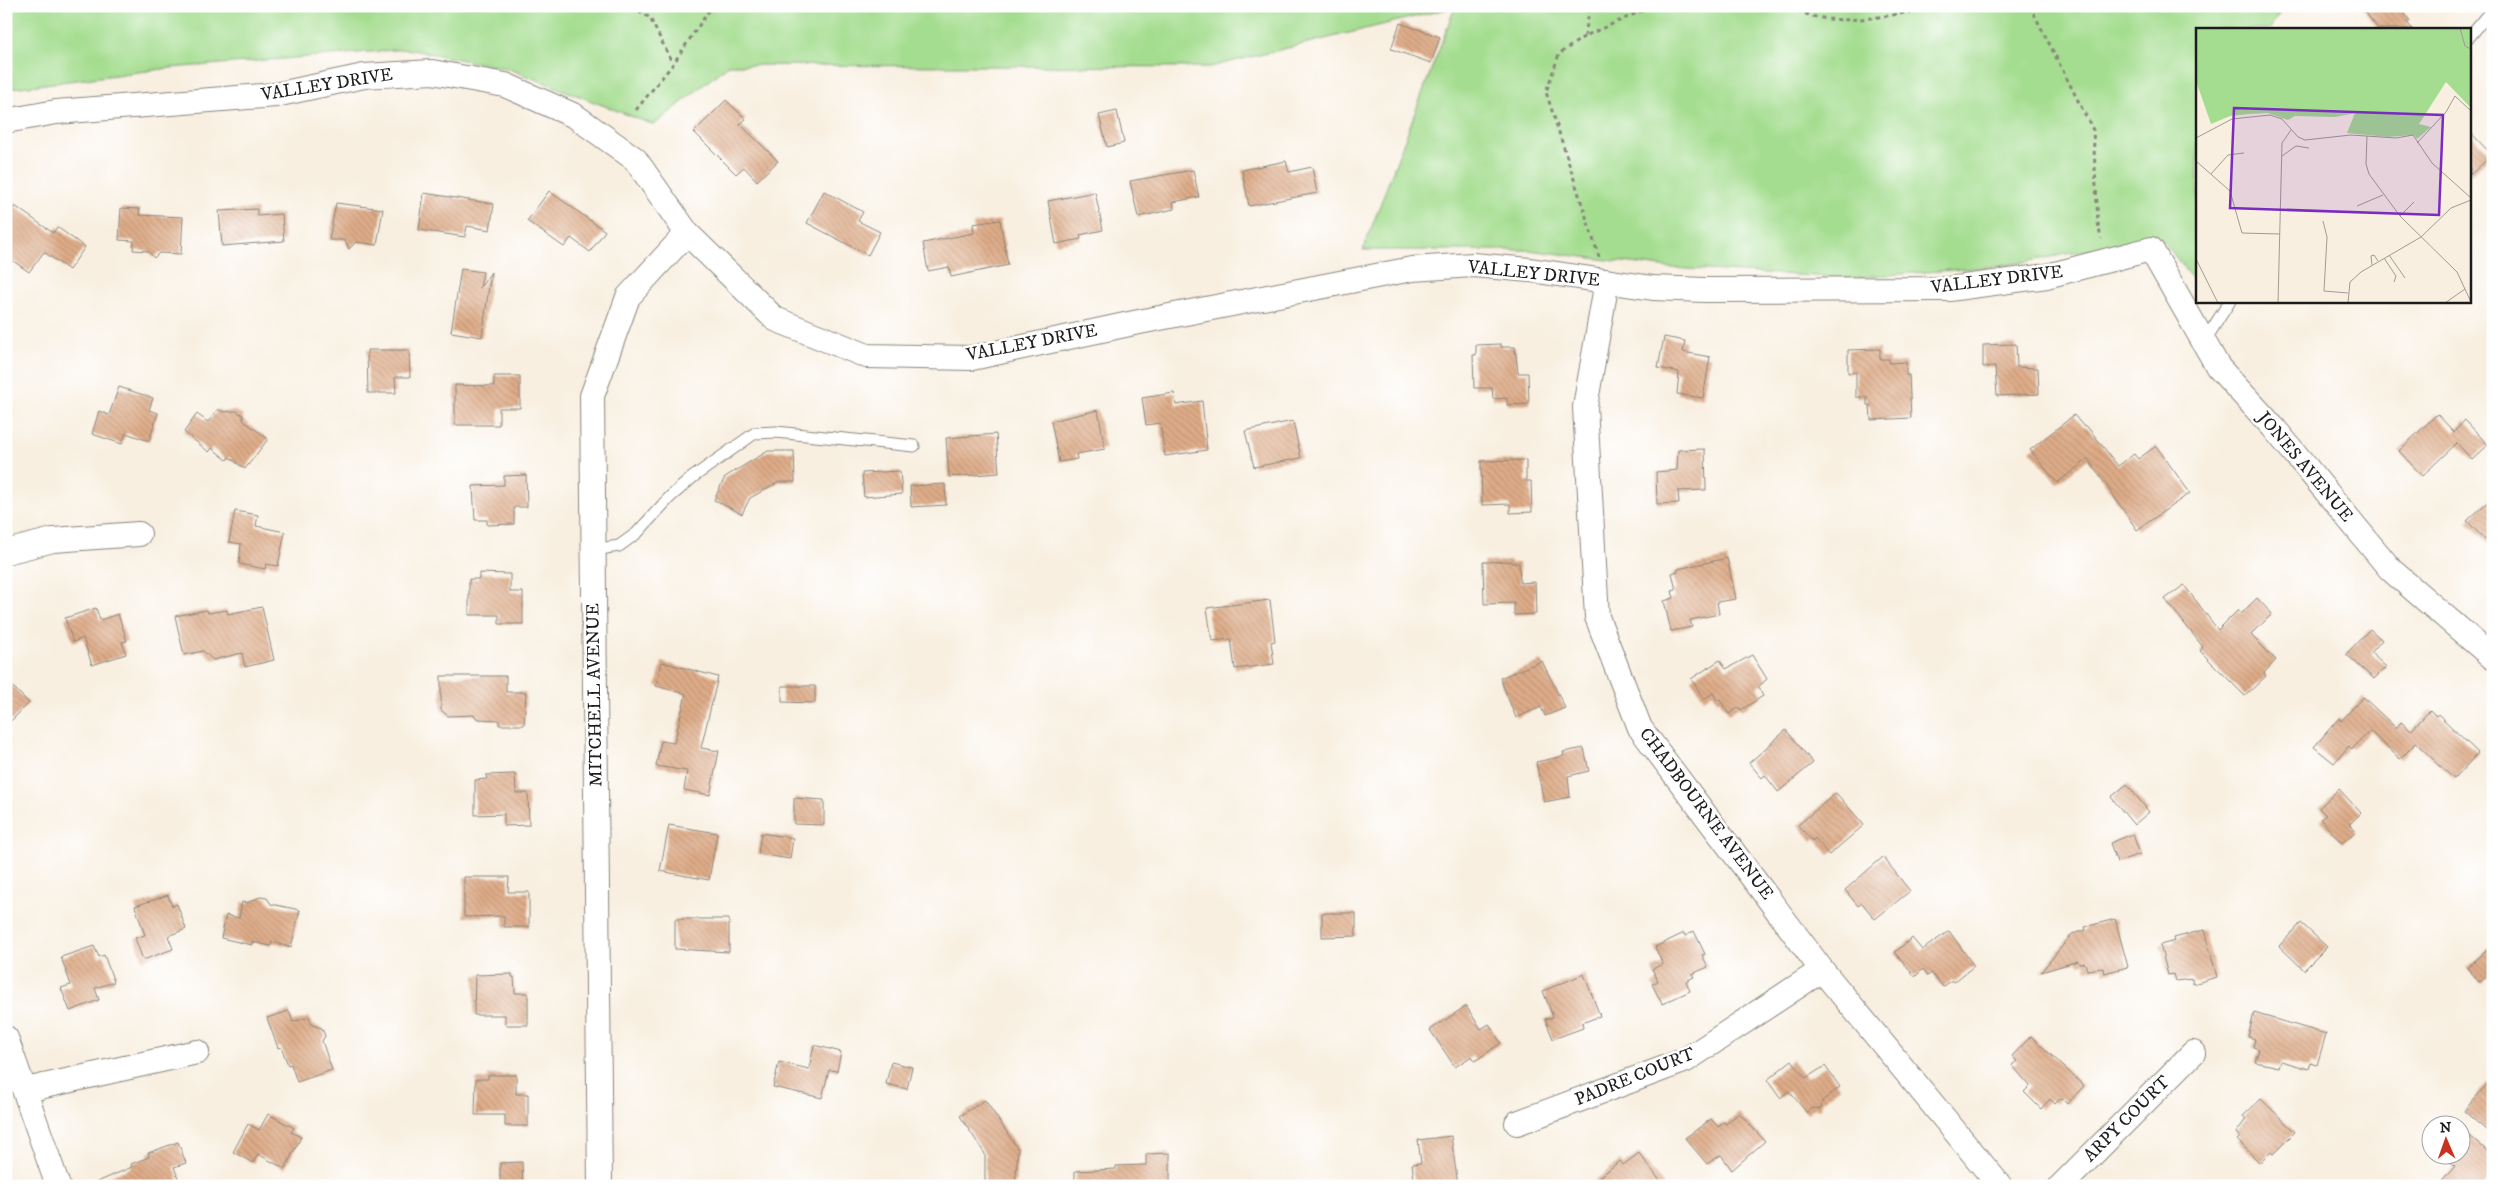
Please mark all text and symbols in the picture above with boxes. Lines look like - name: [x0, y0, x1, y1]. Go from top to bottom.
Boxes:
- inset map: [2196, 28, 2472, 302]
- street label: VALLEY DRIVE: [259, 64, 395, 106]
- street label: VALLEY DRIVE: [1466, 256, 1601, 292]
- street label: VALLEY DRIVE: [1929, 261, 2064, 299]
- street label: VALLEY DRIVE: [964, 319, 1100, 367]
- street label: JONES AVENUE: [2251, 406, 2358, 527]
- street label: MITCHELL AVENUE: [582, 603, 608, 787]
- street label: CHADBOURNE AVENUE: [1634, 724, 1778, 905]
- street label: PADRE COURT: [1572, 1043, 1699, 1111]
- street label: ARPY COURT: [2079, 1071, 2175, 1167]
- north arrow: [2422, 1114, 2472, 1164]
- text: N: [2440, 1119, 2452, 1137]

